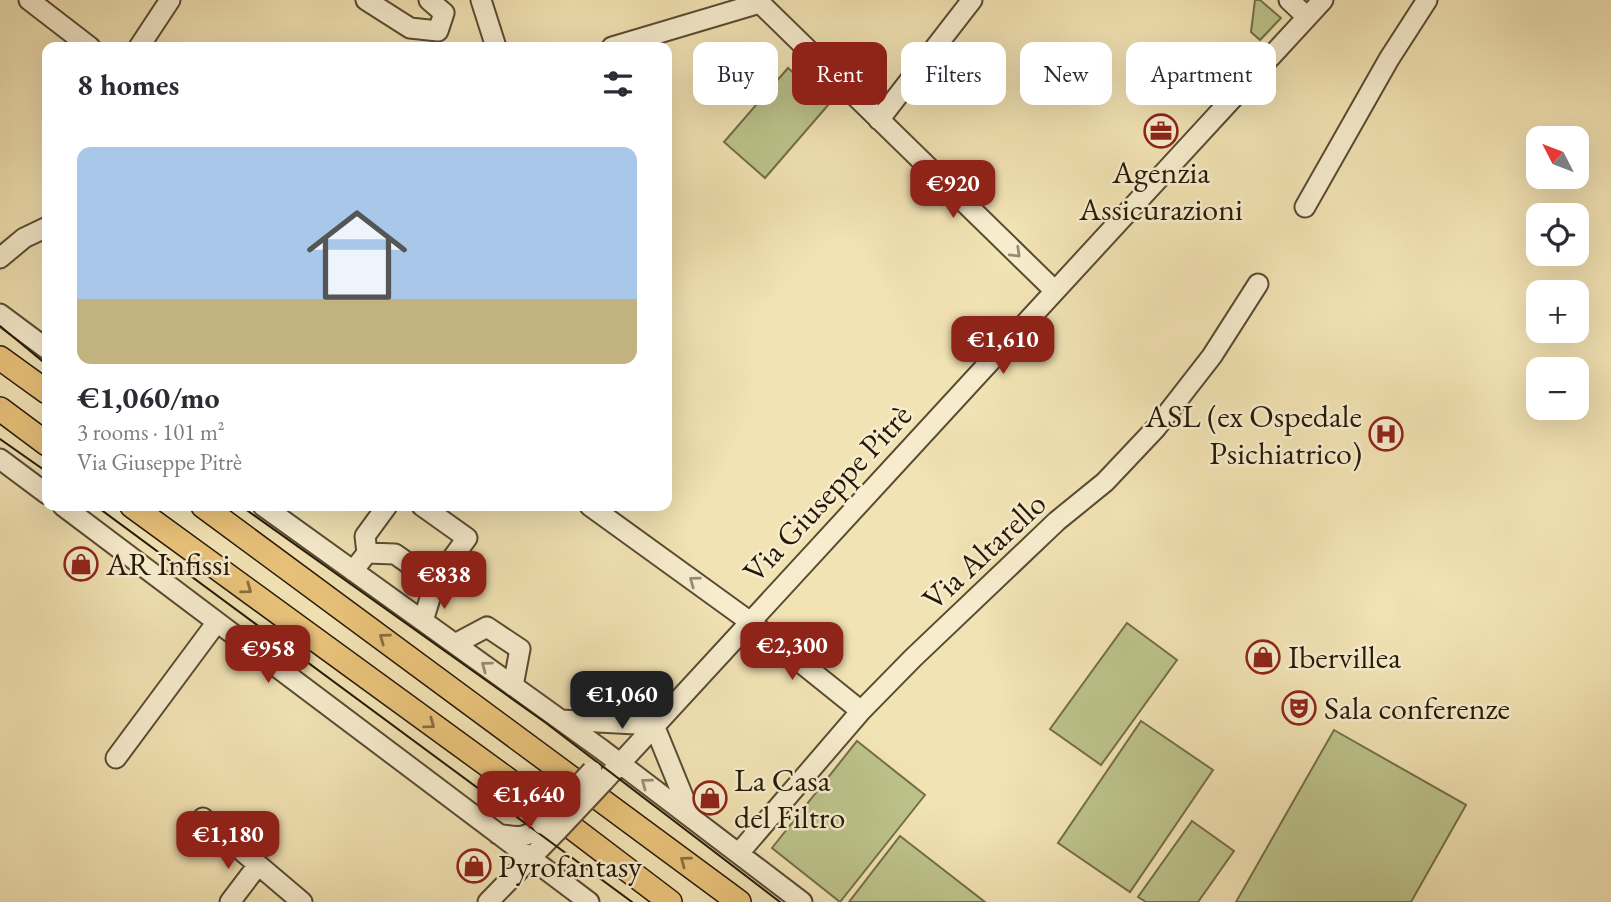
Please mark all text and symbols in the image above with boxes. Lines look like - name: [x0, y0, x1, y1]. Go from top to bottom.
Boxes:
- chip: Buy: [693, 42, 778, 105]
- chip: Rent: [792, 42, 887, 105]
- chip: Filters: [901, 42, 1006, 105]
- chip: New: [1020, 42, 1112, 105]
- chip: Apartment: [1126, 42, 1276, 105]
- text: 8 homes: [77, 65, 179, 104]
- icon: filters: [599, 65, 637, 103]
- office icon: Agenzia Assicurazioni: [1142, 112, 1180, 150]
- north arrow: [1526, 126, 1589, 189]
- map controls: [1526, 126, 1589, 420]
- place label: Agenzia Assicurazioni: [1078, 151, 1243, 230]
- pin: €920: [912, 160, 994, 220]
- text: €920: [926, 168, 980, 198]
- icon: home: [294, 192, 420, 318]
- button: locate: [1526, 203, 1589, 266]
- one-way arrow: [1007, 244, 1020, 257]
- button: +: [1526, 280, 1589, 343]
- pin: €1,610: [946, 316, 1060, 376]
- text: €1,610: [967, 324, 1039, 354]
- button: −: [1526, 357, 1589, 420]
- text: €1,060/mo: [77, 378, 220, 417]
- street label: Via Giuseppe Pitrè: [733, 395, 921, 591]
- place label: ASL (ex Ospedale Psichiatrico): [1144, 395, 1362, 474]
- hospital icon: ASL (ex Ospedale Psichiatrico): [1367, 415, 1405, 453]
- text: 3 rooms · 101 m²: [77, 417, 225, 447]
- text: Via Giuseppe Pitrè: [77, 447, 242, 477]
- street label: Via Altarello: [913, 483, 1055, 619]
- place label: AR Infissi: [105, 543, 230, 585]
- shop icon: AR Infissi: [62, 545, 100, 583]
- pin: €838: [403, 552, 485, 611]
- text: €838: [417, 559, 471, 589]
- one-way arrow: [689, 577, 702, 589]
- one-way arrow: [239, 581, 251, 594]
- pin: €2,300: [735, 622, 849, 682]
- pin: €958: [227, 626, 309, 685]
- text: €2,300: [756, 630, 828, 660]
- text: €958: [241, 633, 295, 663]
- one-way arrow: [379, 634, 392, 647]
- place label: Ibervillea: [1288, 636, 1401, 678]
- shop icon: Ibervillea: [1244, 638, 1282, 676]
- one-way arrow: [481, 662, 494, 674]
- pin: €1,060: [565, 672, 679, 731]
- text: €1,060: [586, 679, 658, 709]
- place label: Sala conferenze: [1324, 687, 1510, 729]
- theatre icon: Sala conferenze: [1280, 689, 1318, 727]
- one-way arrow: [422, 715, 435, 728]
- place label: La Casa del Filtro: [734, 759, 845, 838]
- pin: €1,640: [472, 772, 586, 831]
- one-way arrow: [641, 778, 654, 791]
- text: €1,640: [493, 779, 565, 809]
- shop icon: La Casa del Filtro: [691, 779, 729, 817]
- pin: €1,180: [171, 812, 285, 871]
- text: €1,180: [192, 819, 264, 849]
- place label: Pyrofantasy: [498, 845, 643, 887]
- shop icon: Pyrofantasy: [455, 847, 493, 885]
- one-way arrow: [680, 857, 693, 870]

